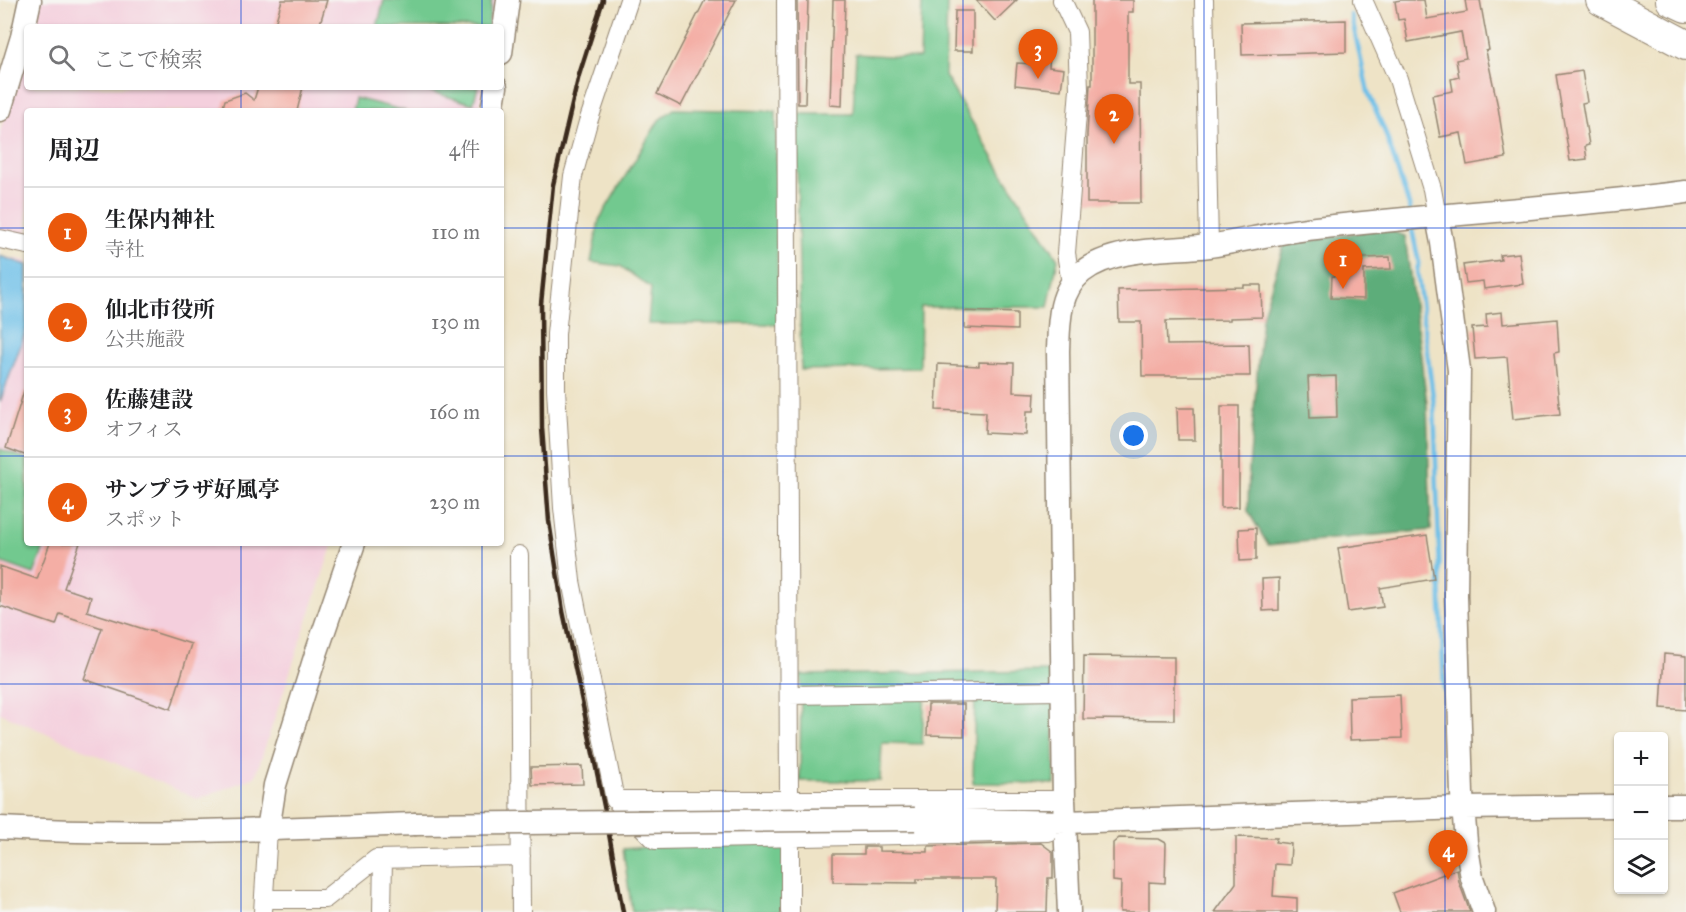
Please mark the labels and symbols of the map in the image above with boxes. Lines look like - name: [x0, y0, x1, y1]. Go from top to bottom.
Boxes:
- pin: 3: [1018, 29, 1058, 79]
- pin: 2: [1094, 94, 1134, 144]
- pin: 1: [1324, 240, 1362, 289]
- your location: [1119, 421, 1148, 450]
- pin: 4: [1428, 830, 1468, 880]

